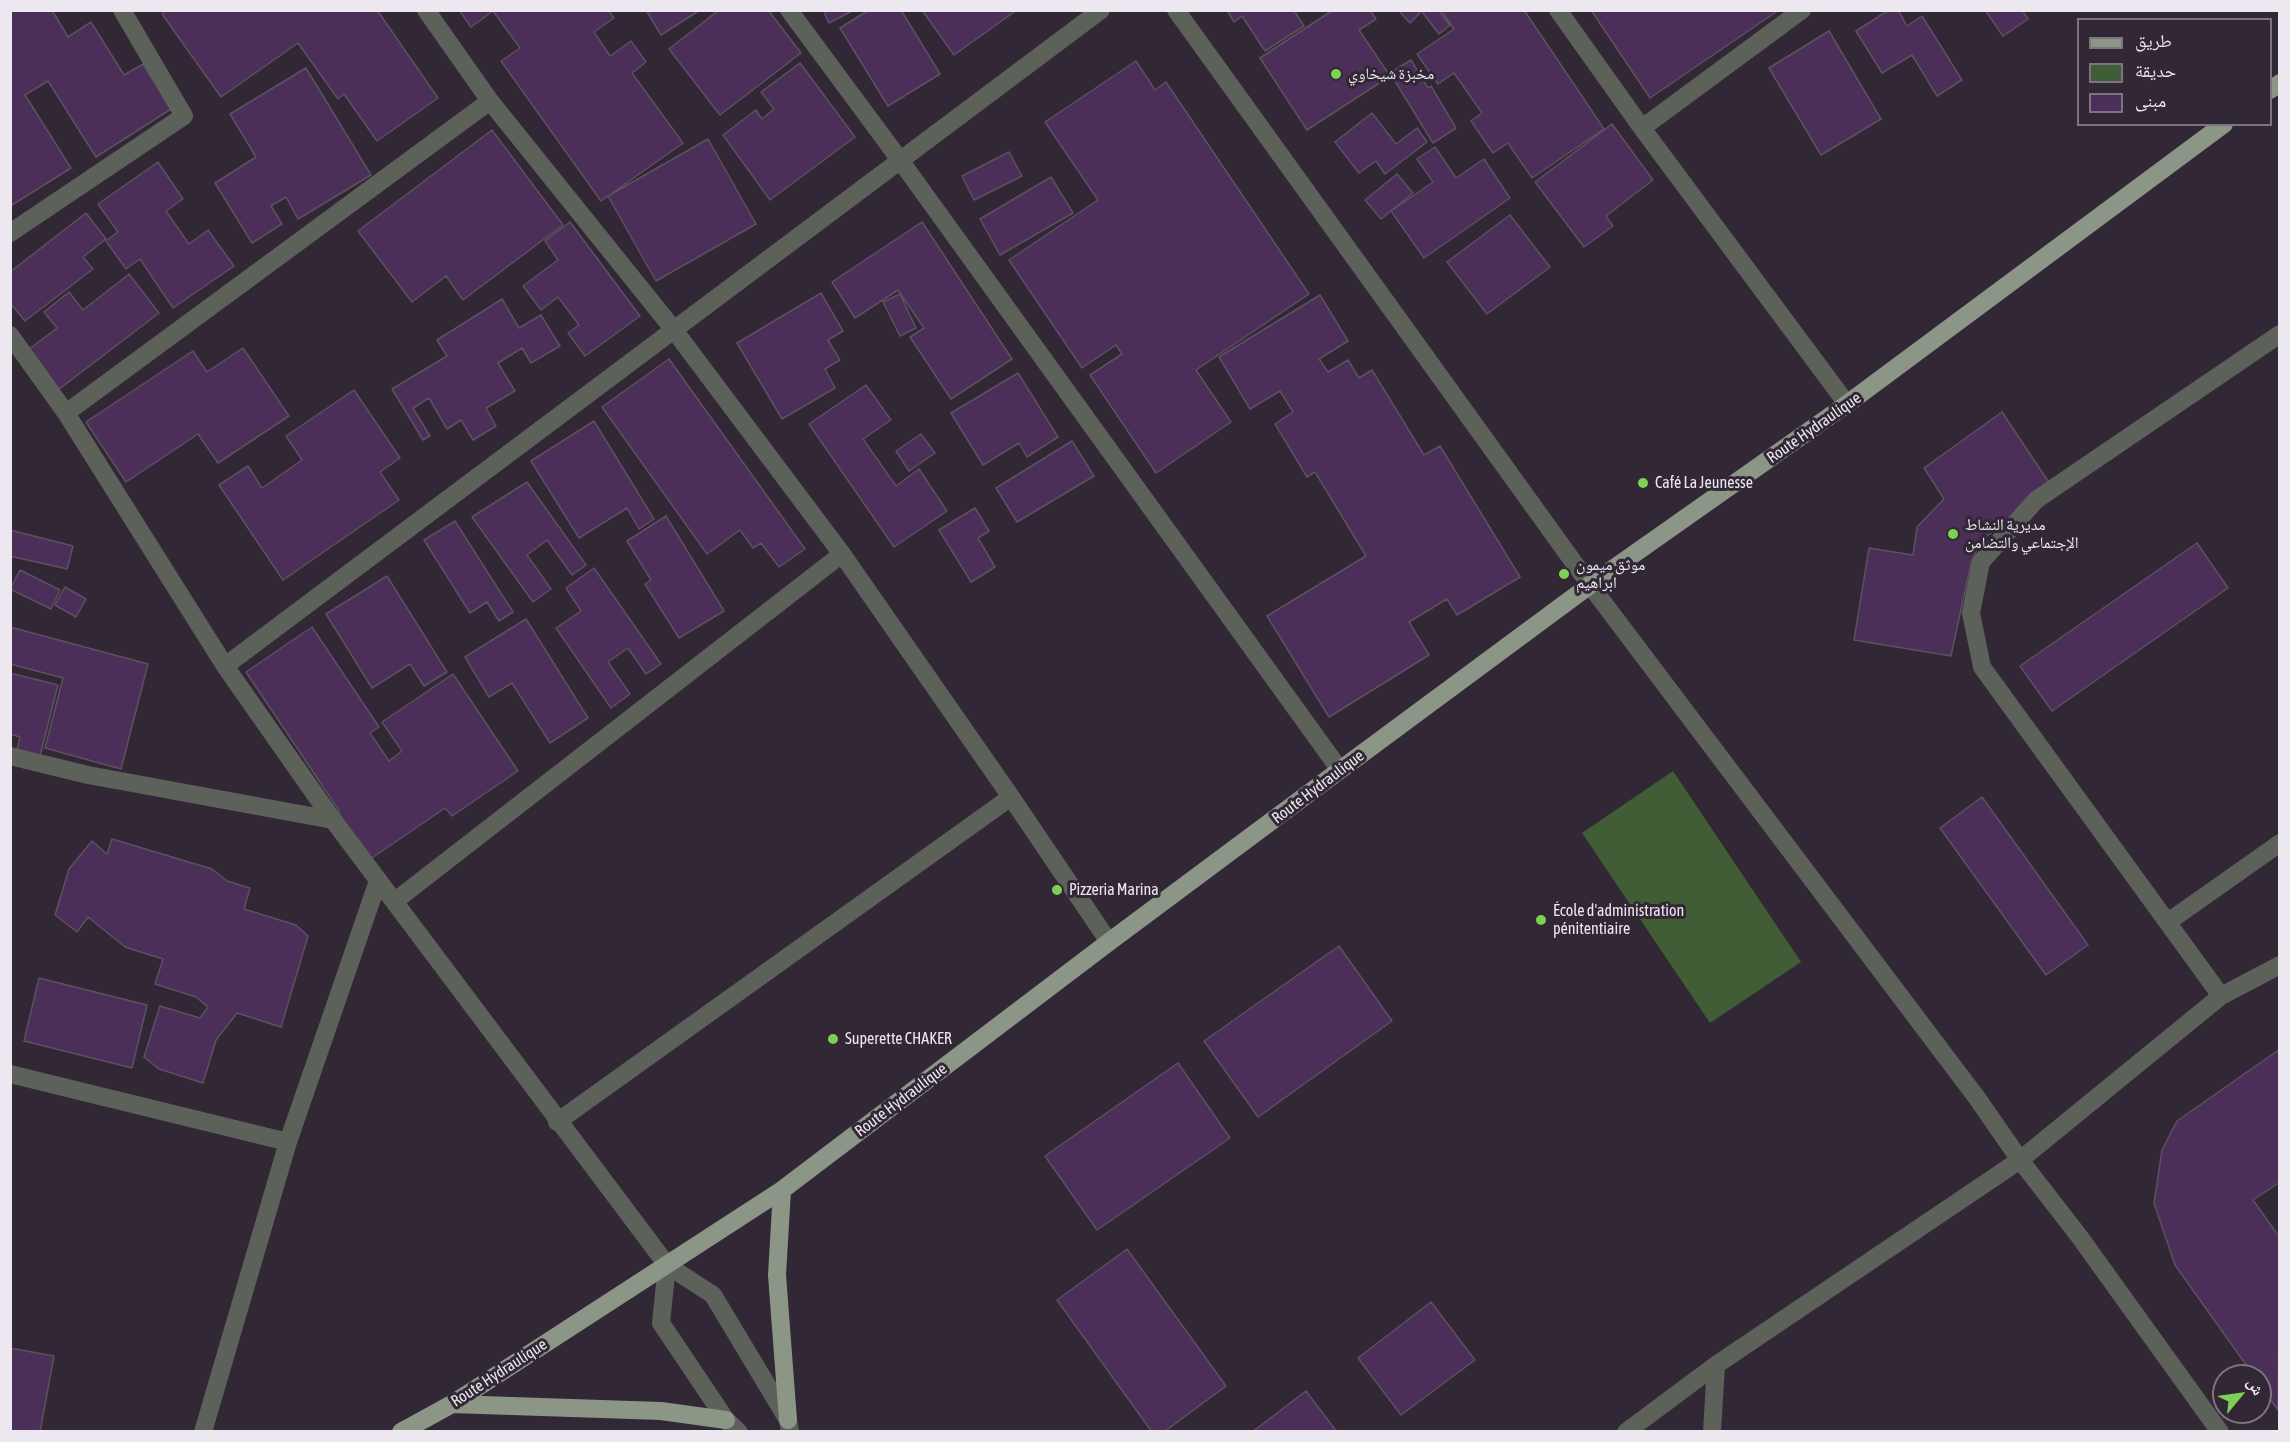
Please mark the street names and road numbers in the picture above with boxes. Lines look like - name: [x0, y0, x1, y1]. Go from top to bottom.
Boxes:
- street label: Route Hydraulique: [1763, 388, 1865, 468]
- street label: Route Hydraulique: [1268, 746, 1368, 828]
- street label: Route Hydraulique: [851, 1059, 951, 1141]
- street label: Route Hydraulique: [447, 1335, 551, 1411]

